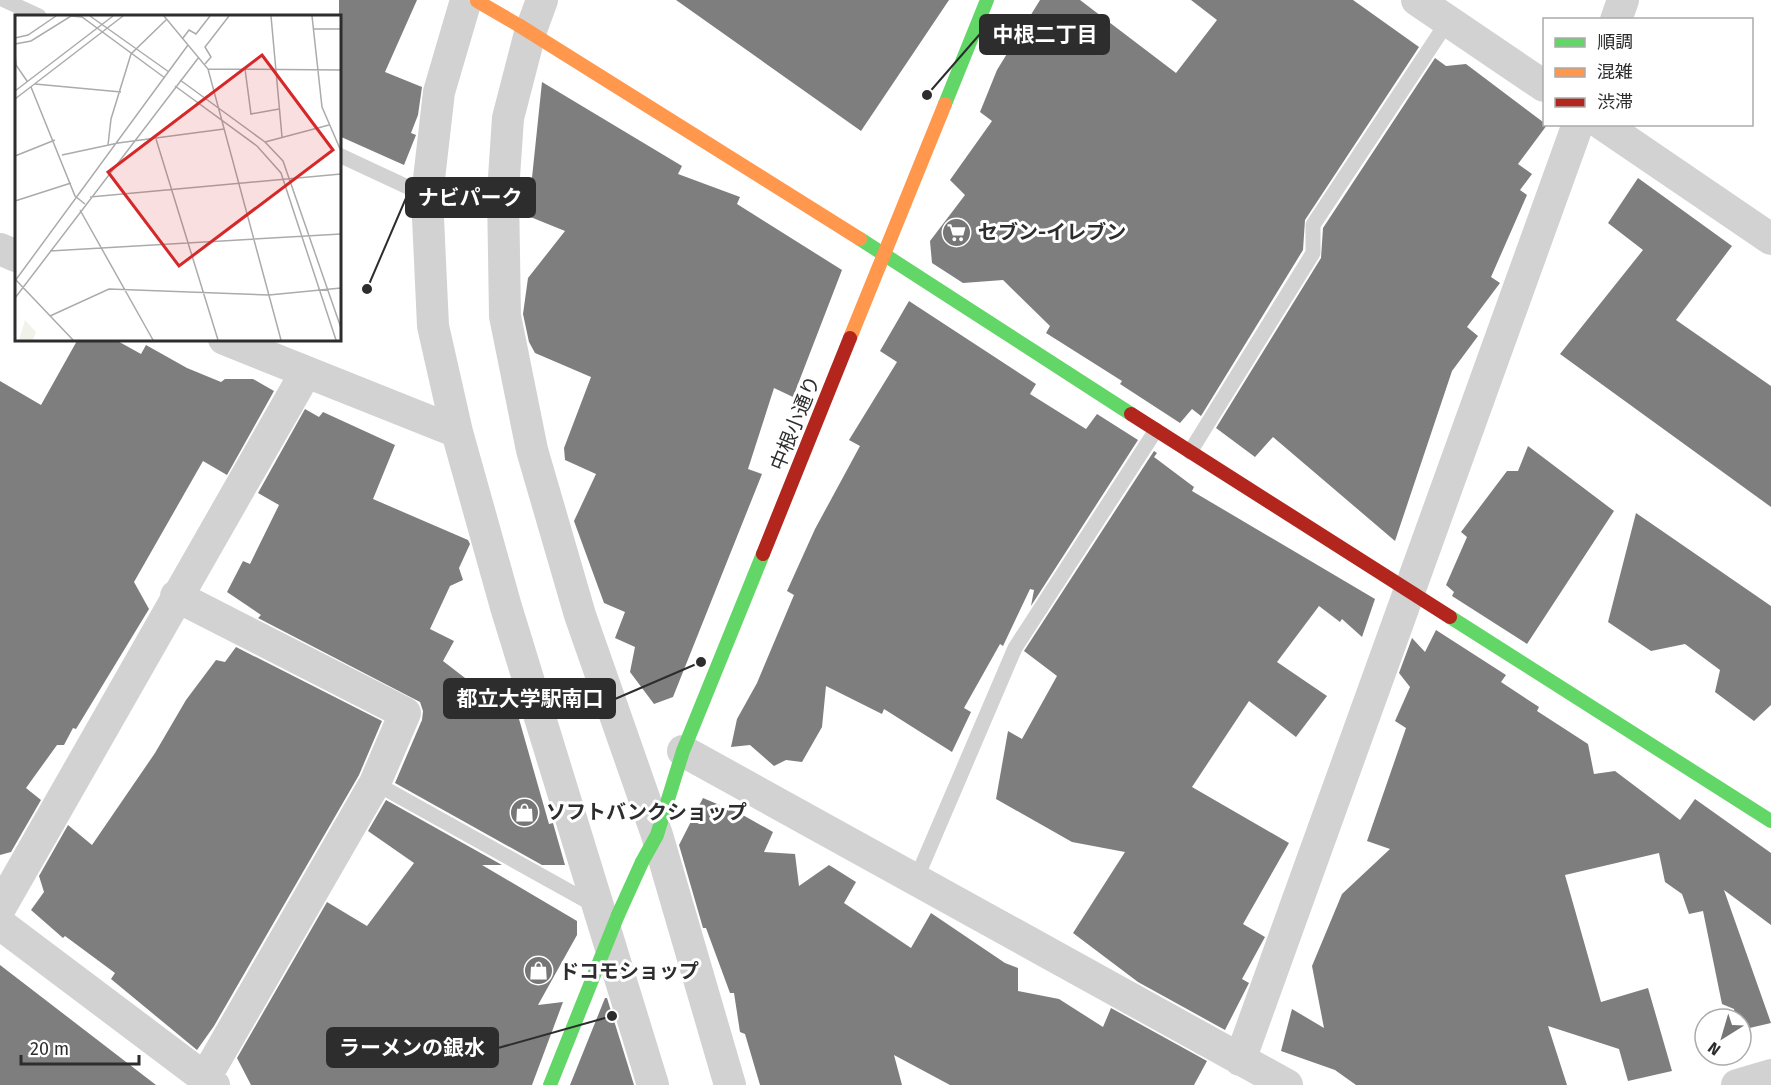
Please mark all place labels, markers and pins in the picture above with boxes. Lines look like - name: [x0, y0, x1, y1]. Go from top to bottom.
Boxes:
- callout: 中根二丁目: [980, 15, 1109, 54]
- callout: ナビパーク: [406, 178, 535, 217]
- supermarket icon: セブン-イレブン: [941, 216, 973, 248]
- place label: セブン-イレブン: [978, 220, 1126, 244]
- callout: 都立大学駅南口: [444, 679, 615, 718]
- shop icon: ソフトバンクショップ: [509, 796, 541, 828]
- place label: ソフトバンクショップ: [546, 800, 747, 824]
- shop icon: ドコモショップ: [522, 955, 554, 987]
- place label: ドコモショップ: [559, 959, 699, 983]
- callout: ラーメンの銀水: [327, 1028, 498, 1067]

